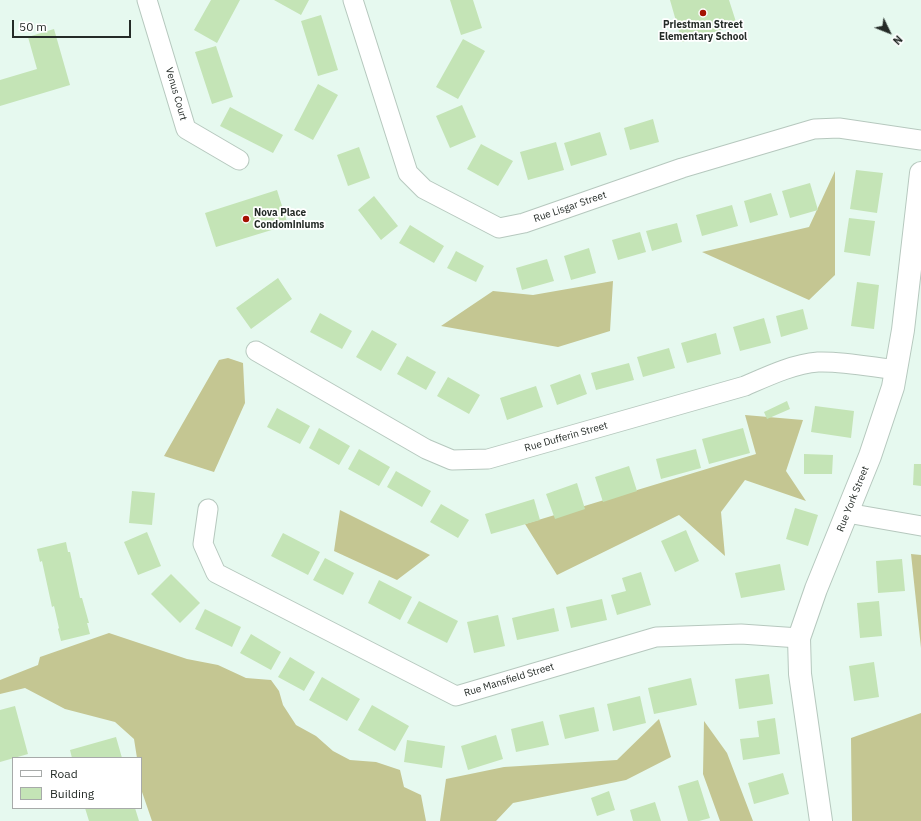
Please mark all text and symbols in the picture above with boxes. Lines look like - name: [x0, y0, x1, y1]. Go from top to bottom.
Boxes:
- marker: Priestman Street Elementary School: [698, 8, 708, 18]
- scale bar: [14, 12, 133, 38]
- north arrow: [869, 12, 909, 52]
- text: 50 m: [19, 19, 47, 34]
- place label: Priestman Street Elementary School: [659, 19, 747, 42]
- text: N: [890, 32, 906, 48]
- street label: Venus Court: [163, 66, 189, 122]
- street label: Rue Lisgar Street: [532, 189, 608, 225]
- place label: Nova Place Condominiums: [254, 207, 324, 230]
- marker: Nova Place Condominiums: [241, 214, 251, 224]
- street label: Rue Dufferin Street: [523, 419, 609, 455]
- street label: Rue York Street: [834, 464, 872, 534]
- street label: Rue Mansfield Street: [463, 661, 555, 699]
- legend: [12, 757, 142, 809]
- text: Road: [50, 766, 78, 781]
- text: Building: [50, 786, 94, 801]

